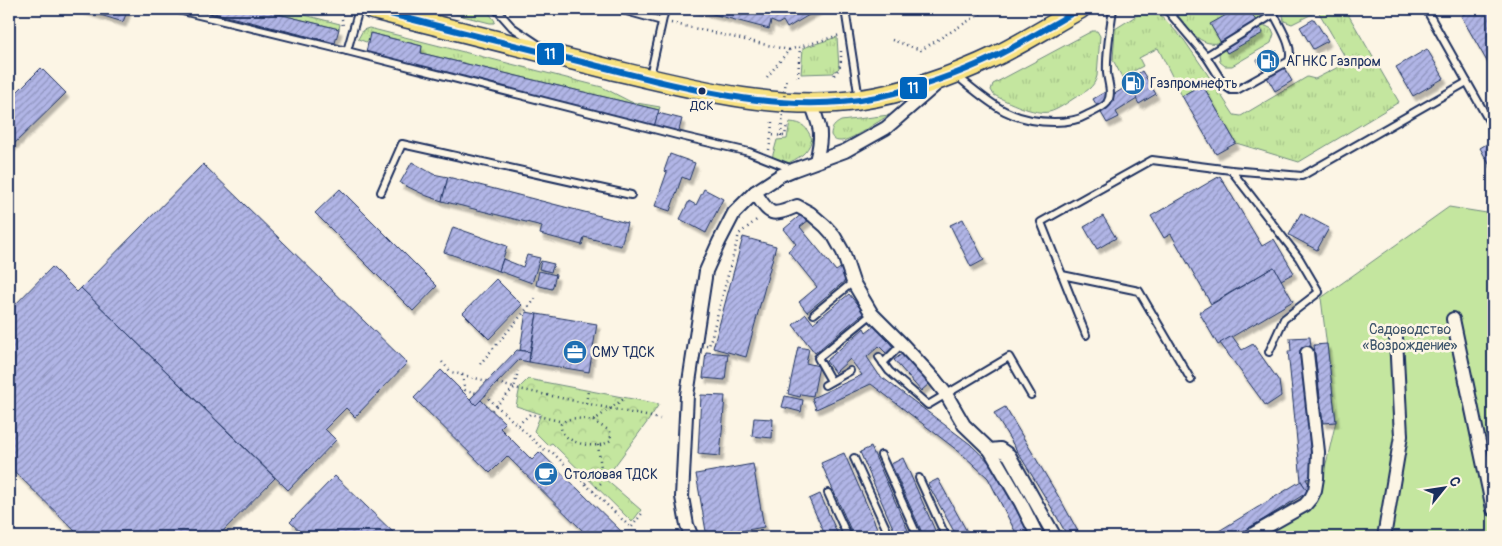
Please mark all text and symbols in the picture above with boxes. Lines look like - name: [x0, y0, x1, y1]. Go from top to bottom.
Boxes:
- line badge: 11: [536, 42, 565, 66]
- text: 11: [545, 46, 555, 63]
- fuel station icon: АГНКС Газпром: [1255, 48, 1281, 74]
- place label: АГНКС Газпром: [1286, 53, 1381, 70]
- fuel station icon: Газпромнефть: [1120, 70, 1146, 96]
- place label: Газпромнефть: [1150, 75, 1238, 92]
- line badge: 11: [899, 76, 928, 100]
- text: 11: [908, 80, 918, 97]
- marker: ДСК: [697, 86, 707, 96]
- place label: ДСК: [689, 98, 714, 114]
- park label: Садоводство «Возрождение»: [1363, 321, 1457, 354]
- office icon: СМУ ТДСК: [562, 339, 588, 365]
- place label: СМУ ТДСК: [592, 344, 655, 361]
- cafe icon: Столовая ТДСК: [533, 461, 559, 487]
- north arrow: [1420, 464, 1470, 514]
- place label: Столовая ТДСК: [564, 466, 658, 483]
- text: С: [1445, 474, 1465, 490]

